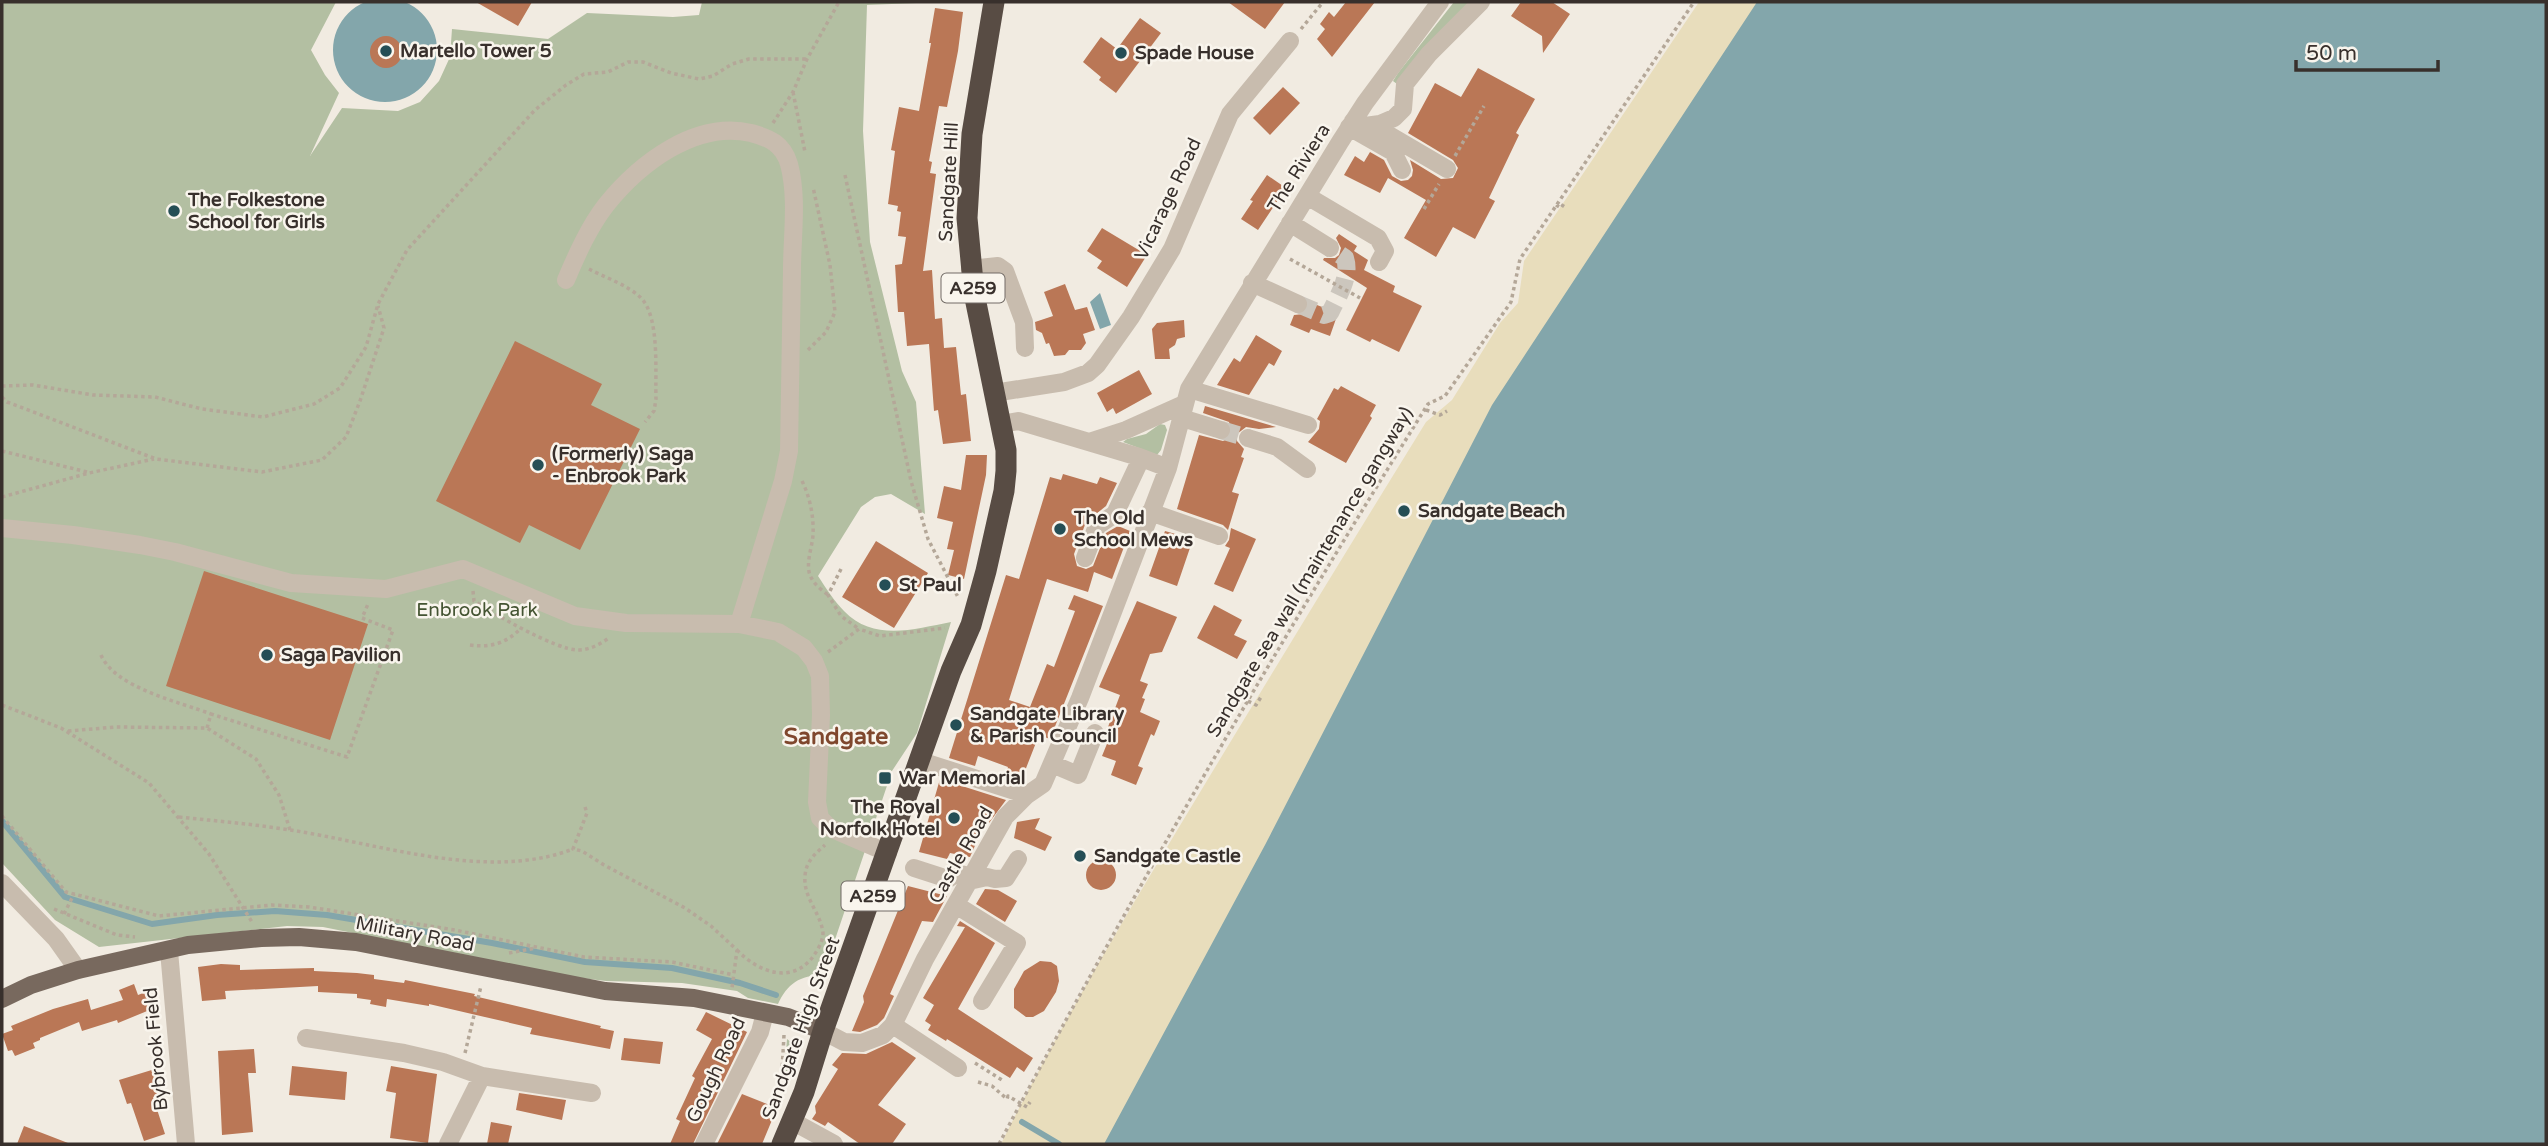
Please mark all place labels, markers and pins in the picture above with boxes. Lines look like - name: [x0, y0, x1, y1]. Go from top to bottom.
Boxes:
- place label: Martello Tower 5: [400, 40, 552, 62]
- place label: Spade House: [1135, 42, 1254, 65]
- marker: Martello Tower 5: [378, 43, 394, 59]
- marker: Spade House: [1113, 45, 1129, 61]
- place label: The Folkestone School for Girls: [187, 189, 325, 233]
- marker: The Folkestone School for Girls: [166, 203, 182, 219]
- place label: (Formerly) Saga - Enbrook Park: [552, 443, 694, 487]
- marker: (Formerly) Saga - Enbrook Park: [530, 457, 546, 473]
- place label: Sandgate Beach: [1418, 500, 1565, 523]
- marker: Sandgate Beach: [1396, 503, 1412, 519]
- place label: The Old School Mews: [1073, 507, 1193, 551]
- marker: The Old School Mews: [1052, 521, 1068, 537]
- place label: St Paul: [899, 574, 962, 596]
- marker: St Paul: [877, 577, 893, 593]
- place label: Saga Pavilion: [281, 644, 401, 667]
- marker: Saga Pavilion: [259, 647, 275, 663]
- place label: Sandgate Library & Parish Council: [970, 703, 1125, 747]
- marker: Sandgate Library & Parish Council: [948, 717, 964, 733]
- place label: War Memorial: [899, 767, 1026, 789]
- marker: War Memorial: [877, 770, 893, 786]
- place label: The Royal Norfolk Hotel: [820, 796, 940, 840]
- marker: The Royal Norfolk Hotel: [946, 810, 962, 826]
- place label: Sandgate Castle: [1094, 845, 1241, 868]
- marker: Sandgate Castle: [1072, 848, 1088, 864]

